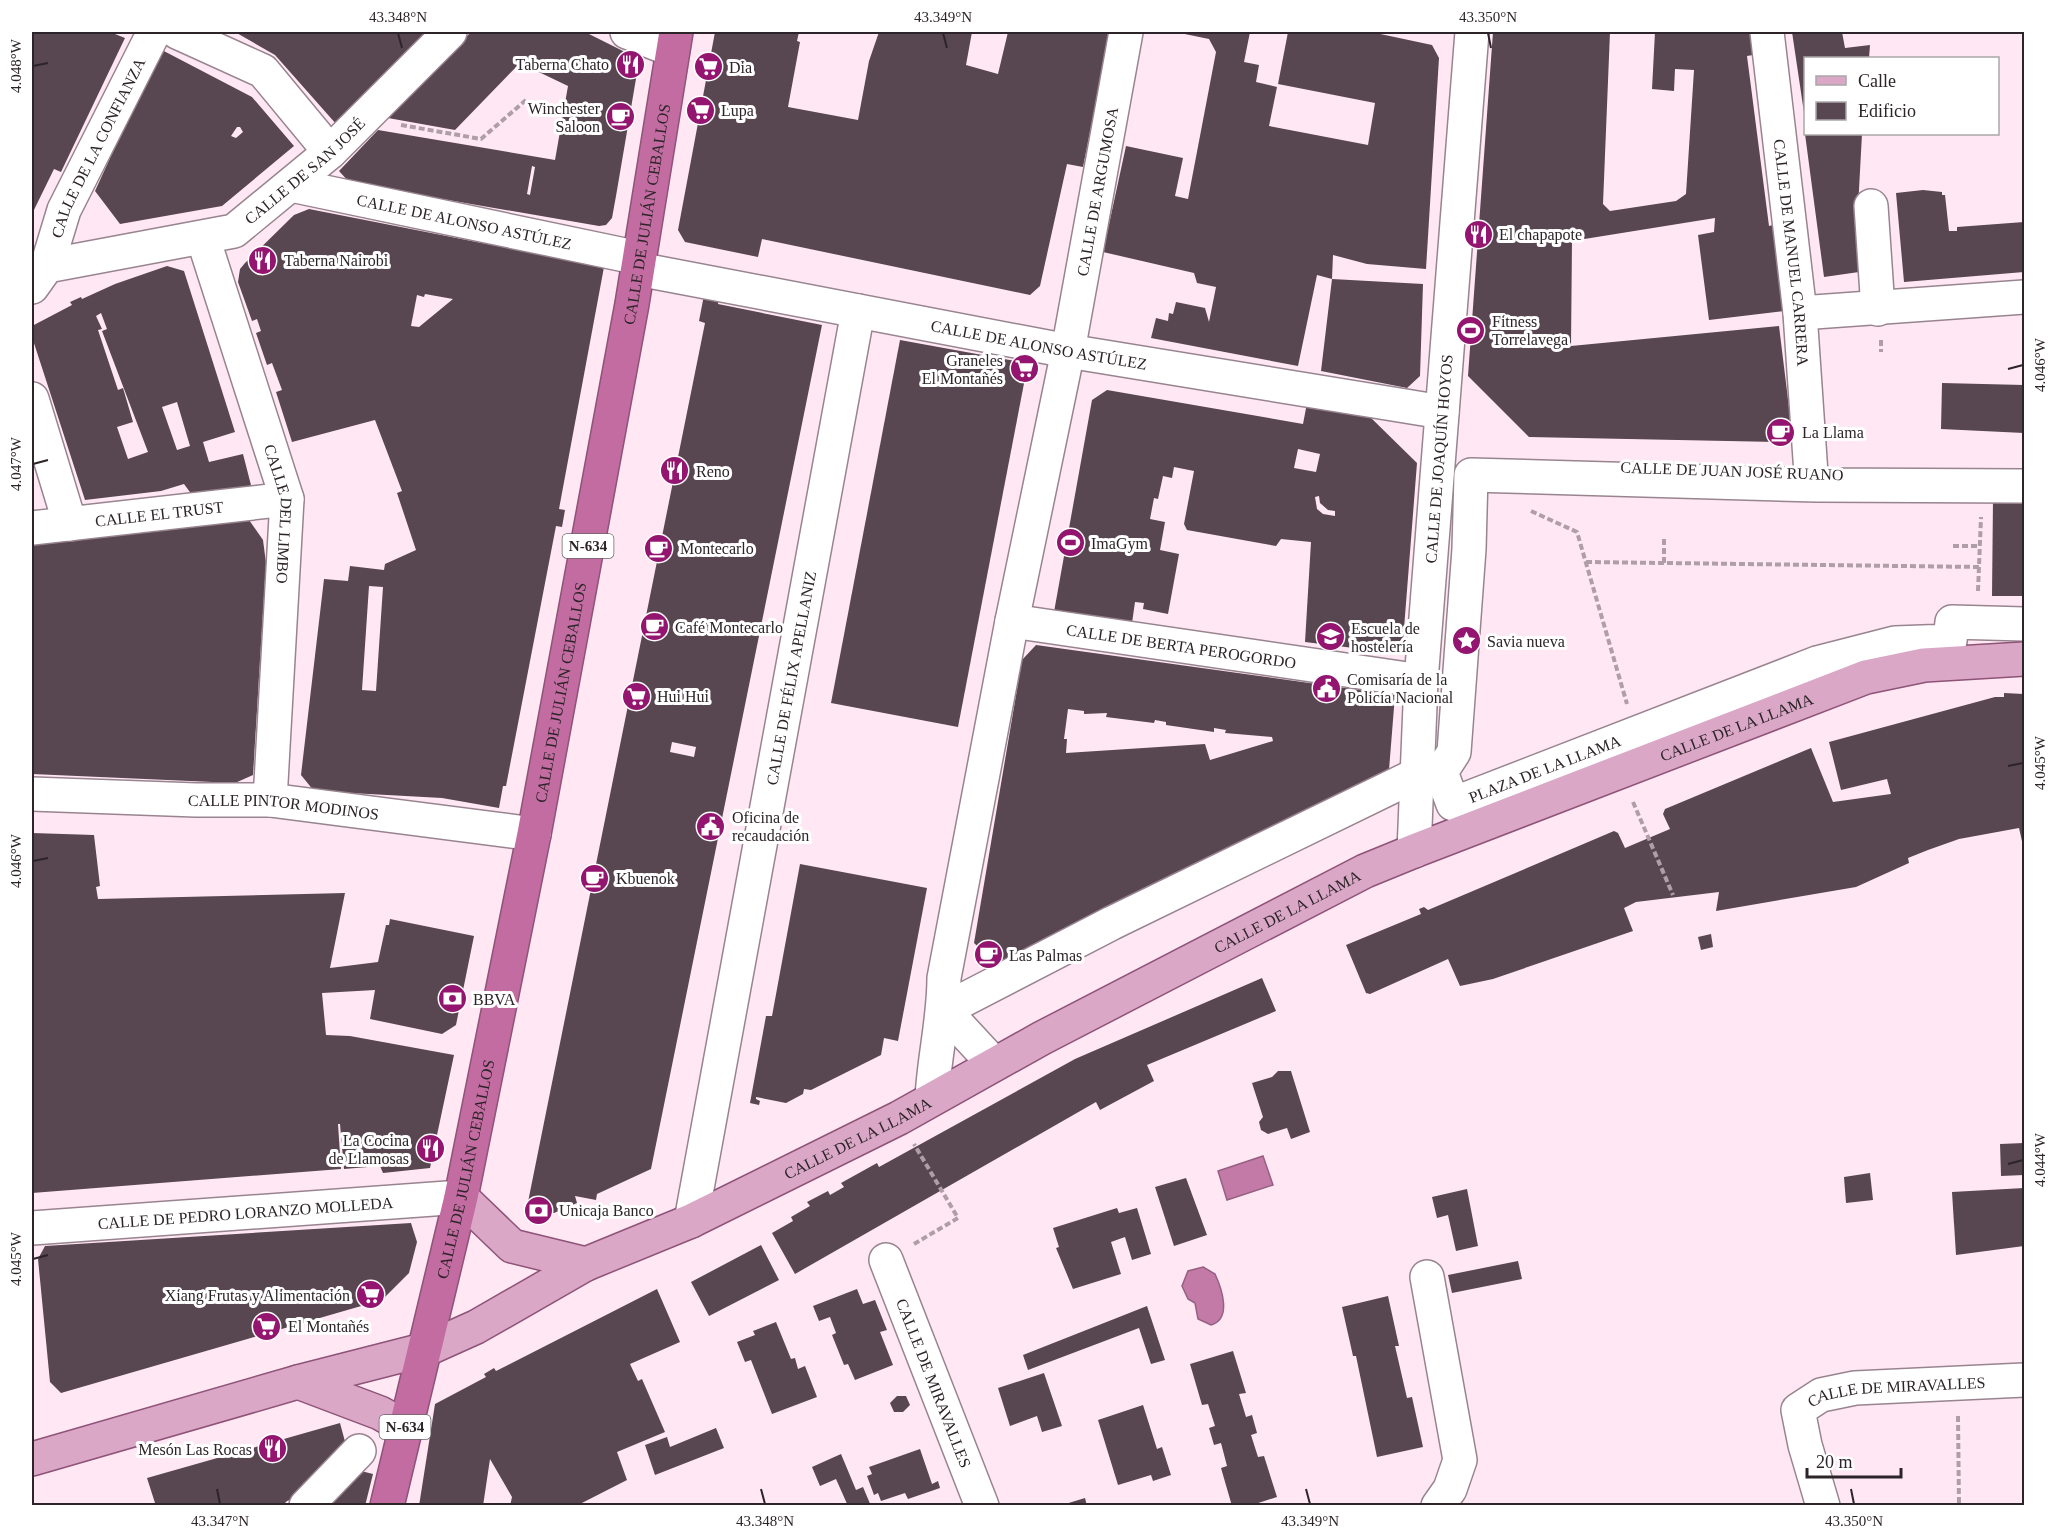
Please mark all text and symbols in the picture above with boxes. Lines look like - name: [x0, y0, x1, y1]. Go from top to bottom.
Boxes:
- text: 43.348°N: [369, 9, 427, 25]
- text: 43.349°N: [914, 9, 972, 25]
- text: 43.350°N: [1459, 9, 1517, 25]
- text: 4.048°W: [8, 38, 24, 93]
- restaurant icon: Taberna Chato: [614, 48, 646, 80]
- supermarket icon: Dia: [692, 51, 724, 83]
- street label: CALLE DE LA CONFIANZA: [48, 55, 148, 240]
- place label: Taberna Chato: [515, 56, 609, 73]
- legend: [1804, 57, 1999, 135]
- place label: Dia: [729, 59, 752, 76]
- text: Calle: [1858, 71, 1896, 91]
- supermarket icon: Lupa: [684, 94, 716, 126]
- place label: Winchester Saloon: [528, 100, 601, 135]
- cafe icon: Winchester Saloon: [605, 101, 637, 133]
- text: Edificio: [1858, 101, 1916, 121]
- street label: CALLE DE JULIÁN CEBALLOS: [620, 102, 673, 326]
- place label: Lupa: [721, 102, 754, 120]
- street label: CALLE DE ARGUMOSA: [1073, 105, 1121, 277]
- street label: CALLE DE SAN JOSÉ: [241, 113, 368, 227]
- street label: CALLE DE MANUEL CARRERA: [1771, 138, 1812, 367]
- street label: CALLE DE ALONSO ASTÚLEZ: [355, 191, 573, 252]
- restaurant icon: El chapapote: [1462, 218, 1494, 250]
- place label: El chapapote: [1499, 226, 1582, 244]
- restaurant icon: Taberna Nairobi: [247, 244, 279, 276]
- place label: Taberna Nairobi: [284, 252, 389, 269]
- place label: Fitness Torrelavega: [1492, 313, 1568, 349]
- sports icon: Fitness Torrelavega: [1455, 314, 1487, 346]
- street label: CALLE DE ALONSO ASTÚLEZ: [929, 317, 1148, 372]
- text: 4.046°W: [2032, 337, 2048, 392]
- place label: Graneles El Montañés: [922, 352, 1003, 387]
- supermarket icon: Graneles El Montañés: [1008, 353, 1040, 385]
- street label: CALLE DE JOAQUÍN HOYOS: [1422, 354, 1455, 564]
- cafe icon: La Llama: [1765, 416, 1797, 448]
- place label: La Llama: [1802, 424, 1864, 441]
- text: 4.047°W: [8, 436, 24, 491]
- street label: CALLE DEL LIMBO: [261, 442, 296, 584]
- restaurant icon: Reno: [659, 455, 691, 487]
- street label: CALLE DE JUAN JOSÉ RUANO: [1620, 458, 1844, 483]
- place label: Reno: [696, 463, 730, 480]
- street label: CALLE EL TRUST: [94, 498, 224, 529]
- sports icon: ImaGym: [1054, 527, 1086, 559]
- cafe icon: Montecarlo: [643, 532, 675, 564]
- road number: N-634: [562, 534, 614, 558]
- place label: ImaGym: [1091, 535, 1148, 553]
- place label: Montecarlo: [680, 540, 754, 557]
- street label: CALLE DE FÉLIX APELLANIZ: [763, 570, 819, 787]
- street label: CALLE DE JULIÁN CEBALLOS: [531, 581, 589, 804]
- cafe icon: Café Montecarlo: [638, 611, 670, 643]
- place label: Café Montecarlo: [675, 619, 783, 636]
- place label: Escuela de hostelería: [1351, 620, 1420, 655]
- street label: CALLE DE BERTA PEROGORDO: [1065, 621, 1297, 671]
- school or university icon: Escuela de hostelería: [1314, 621, 1346, 653]
- place icon: Savia nueva: [1450, 625, 1482, 657]
- place label: Savia nueva: [1487, 633, 1565, 650]
- place label: Comisaría de la Policía Nacional: [1347, 671, 1454, 706]
- public building icon: Comisaría de la Policía Nacional: [1310, 672, 1342, 704]
- supermarket icon: Hui Hui: [620, 680, 652, 712]
- place label: Hui Hui: [657, 688, 710, 705]
- street label: CALLE DE LA LLAMA: [1658, 690, 1816, 764]
- street label: PLAZA DE LA LLAMA: [1466, 731, 1623, 806]
- text: 4.045°W: [2032, 735, 2048, 790]
- street label: CALLE PINTOR MODINOS: [188, 791, 380, 822]
- place label: Oficina de recaudación: [732, 809, 809, 844]
- public building icon: Oficina de recaudación: [695, 810, 727, 842]
- text: 4.046°W: [8, 833, 24, 888]
- cafe icon: Kbuenok: [579, 862, 611, 894]
- street label: CALLE DE LA LLAMA: [1211, 866, 1364, 956]
- place label: Kbuenok: [616, 870, 675, 887]
- cafe icon: Las Palmas: [972, 939, 1004, 971]
- place label: Las Palmas: [1009, 947, 1082, 964]
- bank icon: BBVA: [436, 983, 468, 1015]
- place label: BBVA: [473, 991, 516, 1008]
- street label: CALLE DE JULIÁN CEBALLOS: [433, 1058, 497, 1280]
- street label: CALLE DE LA LLAMA: [781, 1093, 934, 1182]
- place label: La Cocina de Llamosas: [329, 1132, 409, 1167]
- text: 4.044°W: [2032, 1132, 2048, 1187]
- restaurant icon: La Cocina de Llamosas: [414, 1133, 446, 1165]
- street label: CALLE DE PEDRO LORANZO MOLLEDA: [97, 1193, 394, 1232]
- bank icon: Unicaja Banco: [522, 1194, 554, 1226]
- place label: Unicaja Banco: [559, 1202, 654, 1220]
- text: 4.045°W: [8, 1231, 24, 1286]
- supermarket icon: Xiang Frutas y Alimentación: [355, 1279, 387, 1311]
- place label: Xiang Frutas y Alimentación: [165, 1287, 350, 1305]
- street label: CALLE DE MIRAVALLES: [893, 1296, 975, 1470]
- supermarket icon: El Montañés: [251, 1310, 283, 1342]
- place label: El Montañés: [288, 1318, 369, 1335]
- street label: CALLE DE MIRAVALLES: [1804, 1373, 1986, 1410]
- road number: N-634: [380, 1415, 430, 1439]
- restaurant icon: Mesón Las Rocas: [257, 1433, 289, 1465]
- place label: Mesón Las Rocas: [138, 1441, 252, 1458]
- scale bar: [1807, 1441, 1902, 1479]
- text: 20 m: [1816, 1452, 1853, 1472]
- text: 43.347°N: [191, 1513, 249, 1529]
- text: 43.348°N: [736, 1513, 794, 1529]
- text: 43.349°N: [1281, 1513, 1339, 1529]
- text: 43.350°N: [1825, 1513, 1883, 1529]

